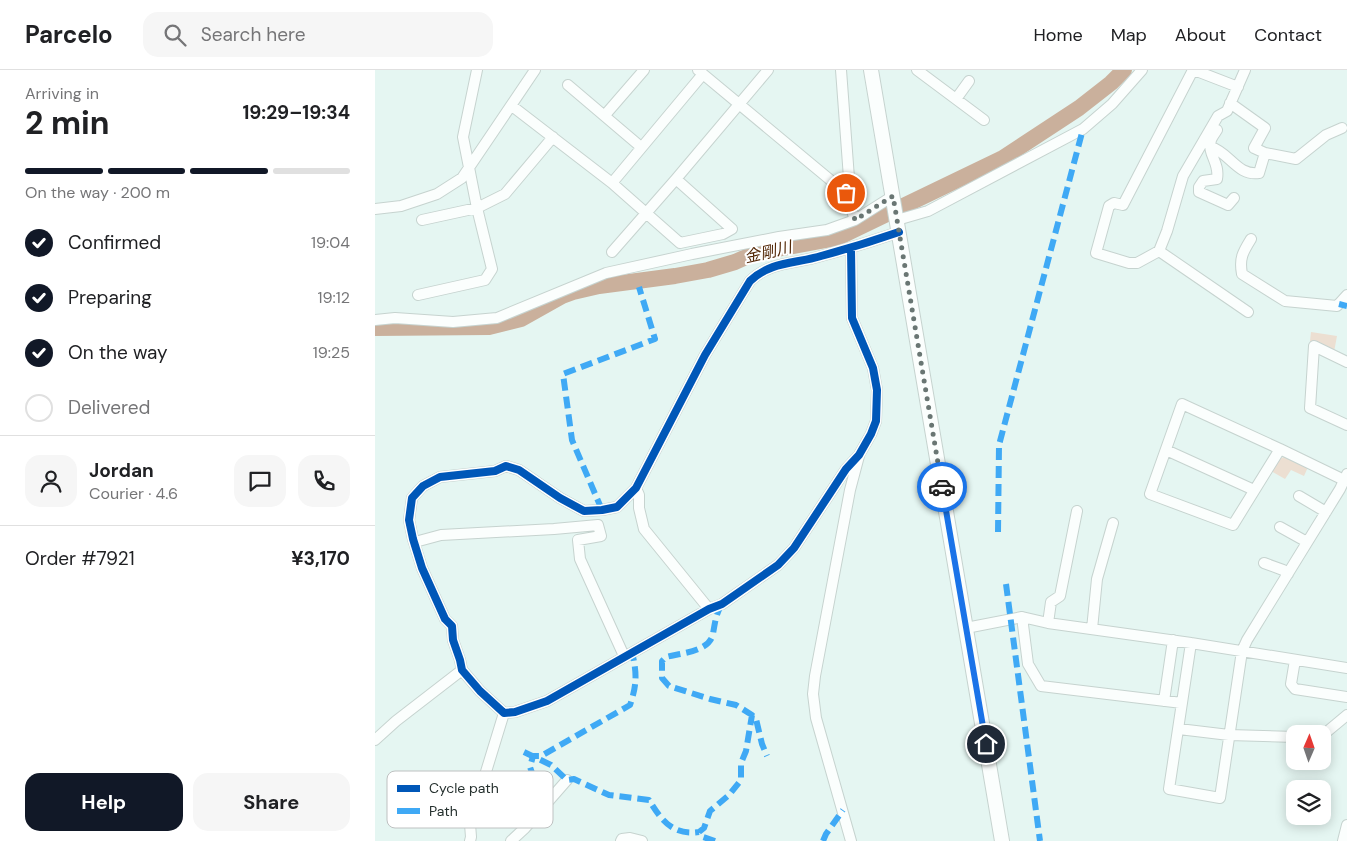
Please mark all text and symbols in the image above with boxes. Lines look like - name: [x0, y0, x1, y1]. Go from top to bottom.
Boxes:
- search box: [143, 12, 493, 57]
- text: Parcelo: [25, 19, 113, 50]
- icon: search: [161, 21, 189, 49]
- text: Search here: [201, 22, 306, 47]
- text: Home: [1033, 23, 1083, 47]
- text: Map: [1111, 23, 1147, 47]
- text: About: [1175, 23, 1226, 47]
- text: Contact: [1254, 23, 1322, 47]
- text: Arriving in: [25, 83, 99, 104]
- text: 19:29–19:34: [242, 100, 350, 125]
- text: 2 min: [25, 102, 110, 144]
- pin: [825, 172, 867, 214]
- icon: bag: [832, 179, 860, 207]
- text: On the way · 200 m: [25, 182, 170, 203]
- icon: check: [25, 229, 53, 257]
- text: Confirmed: [68, 230, 161, 255]
- text: 19:04: [311, 232, 350, 253]
- water label: 金剛川: [742, 236, 796, 268]
- icon: check: [25, 284, 53, 312]
- text: Preparing: [68, 285, 152, 310]
- text: 19:12: [318, 287, 350, 308]
- icon: check: [25, 339, 53, 367]
- text: On the way: [68, 340, 168, 365]
- text: 19:25: [313, 342, 350, 363]
- text: Delivered: [68, 395, 150, 420]
- button: person: [25, 455, 77, 507]
- button: chat: [234, 455, 286, 507]
- button: phone: [298, 455, 350, 507]
- text: Jordan: [89, 458, 154, 483]
- courier: [917, 462, 967, 512]
- icon: car: [928, 473, 956, 501]
- text: Courier · 4.6: [89, 483, 178, 504]
- text: Order #7921: [25, 546, 135, 571]
- text: ¥3,170: [291, 546, 350, 571]
- pin: [965, 723, 1007, 765]
- north arrow: [1286, 725, 1331, 770]
- map controls: [1286, 725, 1331, 825]
- icon: home: [972, 730, 1000, 758]
- legend: [387, 771, 553, 828]
- button: Help: [25, 773, 183, 831]
- button: Share: [193, 773, 350, 831]
- text: Cycle path: [429, 779, 499, 797]
- button: layers: [1286, 780, 1331, 825]
- text: Path: [429, 802, 458, 820]

